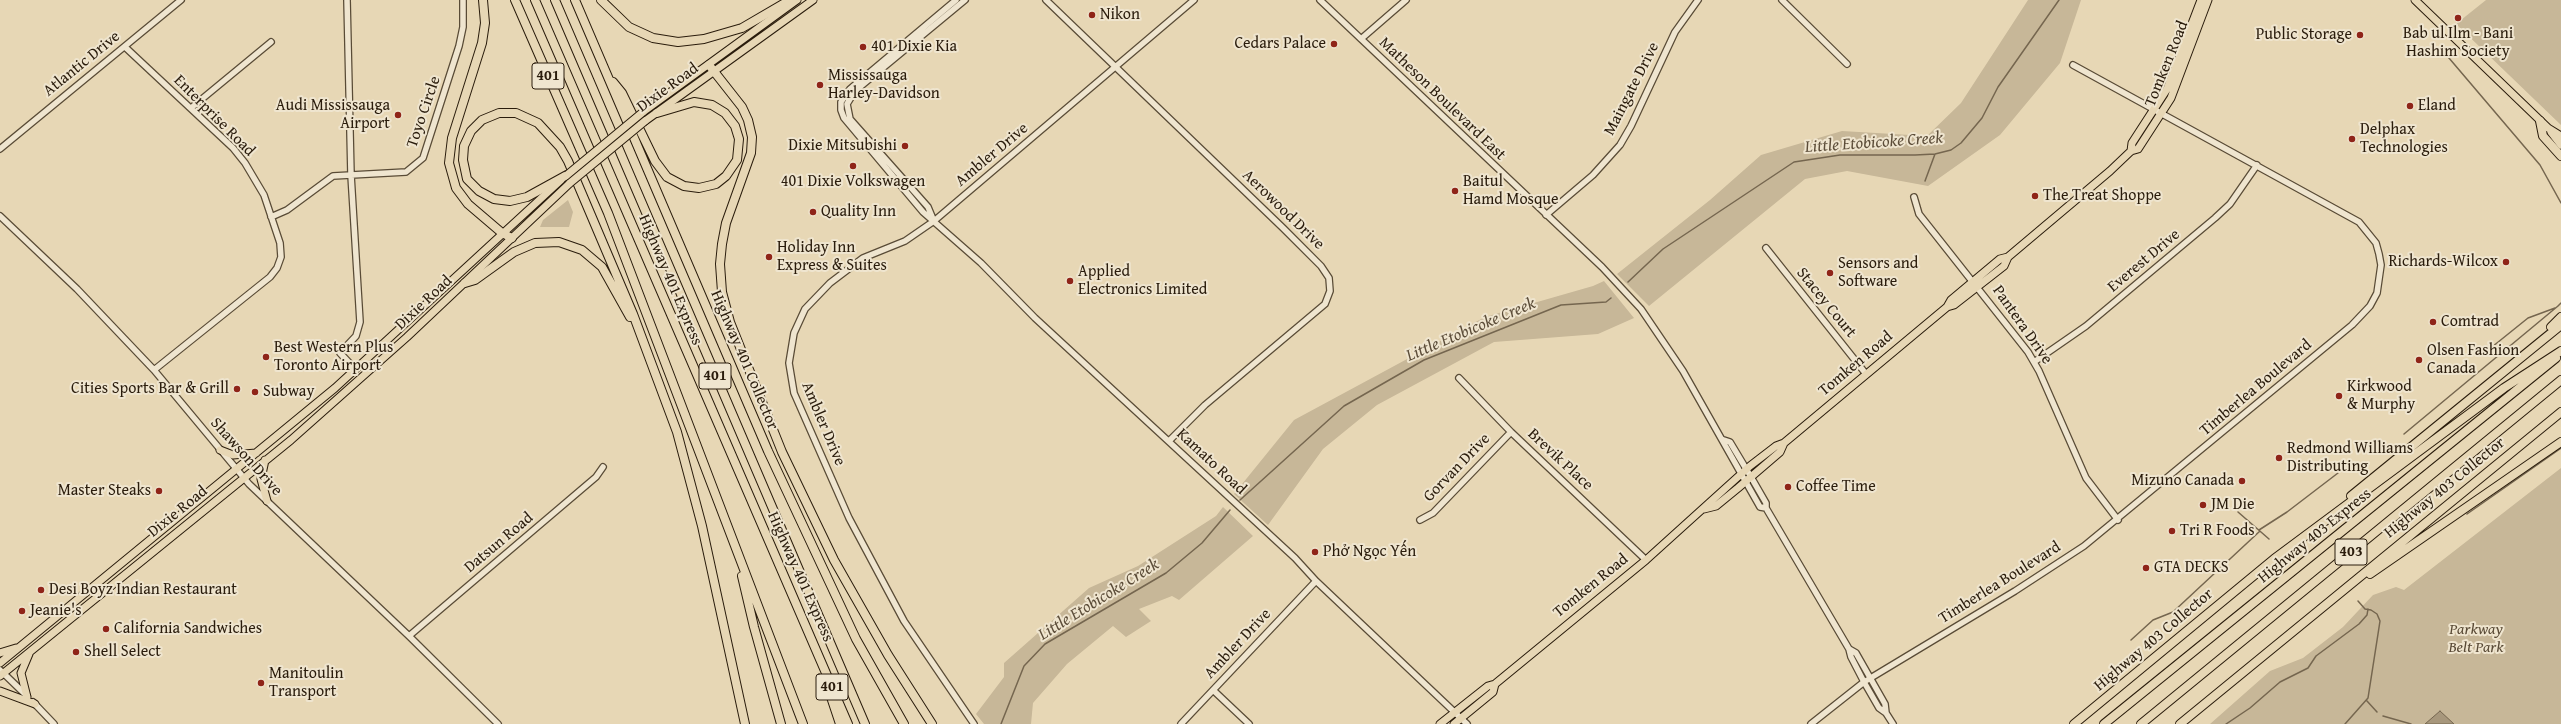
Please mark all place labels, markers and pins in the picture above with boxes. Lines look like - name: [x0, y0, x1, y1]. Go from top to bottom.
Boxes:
- place label: Nikon: [1100, 5, 1140, 25]
- marker: Nikon: [1087, 10, 1097, 20]
- marker: Bab ul Ilm - Bani Hashim Society: [2453, 13, 2463, 23]
- place label: Bab ul Ilm - Bani Hashim Society: [2403, 24, 2513, 62]
- place label: Public Storage: [2256, 25, 2352, 45]
- marker: Public Storage: [2355, 30, 2365, 40]
- place label: Cedars Palace: [1234, 34, 1326, 54]
- place label: 401 Dixie Kia: [871, 37, 957, 57]
- marker: Cedars Palace: [1329, 39, 1339, 49]
- marker: 401 Dixie Kia: [858, 42, 868, 52]
- place label: Mississauga Harley-Davidson: [828, 66, 940, 104]
- marker: Mississauga Harley-Davidson: [815, 80, 825, 90]
- place label: Audi Mississauga Airport: [276, 96, 390, 134]
- place label: Eland: [2418, 96, 2456, 116]
- marker: Eland: [2405, 101, 2415, 111]
- marker: Audi Mississauga Airport: [393, 110, 403, 120]
- place label: Delphax Technologies: [2360, 120, 2448, 158]
- marker: Delphax Technologies: [2347, 134, 2357, 144]
- place label: Dixie Mitsubishi: [788, 136, 897, 156]
- marker: Dixie Mitsubishi: [900, 141, 910, 151]
- marker: 401 Dixie Volkswagen: [848, 161, 858, 171]
- place label: 401 Dixie Volkswagen: [781, 172, 925, 192]
- place label: Baitul Hamd Mosque: [1463, 172, 1559, 210]
- marker: Baitul Hamd Mosque: [1450, 186, 1460, 196]
- place label: The Treat Shoppe: [2043, 186, 2161, 206]
- marker: The Treat Shoppe: [2030, 191, 2040, 201]
- place label: Quality Inn: [821, 202, 896, 222]
- marker: Quality Inn: [808, 207, 818, 217]
- place label: Holiday Inn Express & Suites: [777, 238, 887, 276]
- marker: Holiday Inn Express & Suites: [764, 252, 774, 262]
- place label: Richards-Wilcox: [2388, 252, 2498, 272]
- place label: Sensors and Software: [1838, 254, 1918, 292]
- marker: Richards-Wilcox: [2501, 257, 2511, 267]
- place label: Applied Electronics Limited: [1078, 262, 1207, 300]
- marker: Sensors and Software: [1825, 268, 1835, 278]
- marker: Applied Electronics Limited: [1065, 276, 1075, 286]
- place label: Comtrad: [2441, 312, 2499, 332]
- marker: Comtrad: [2428, 317, 2438, 327]
- place label: Best Western Plus Toronto Airport: [274, 338, 393, 376]
- place label: Olsen Fashion Canada: [2427, 341, 2519, 379]
- marker: Best Western Plus Toronto Airport: [261, 352, 271, 362]
- marker: Olsen Fashion Canada: [2414, 355, 2424, 365]
- place label: Kirkwood & Murphy: [2347, 377, 2415, 415]
- place label: Cities Sports Bar & Grill: [71, 379, 229, 399]
- place label: Subway: [263, 382, 314, 402]
- marker: Cities Sports Bar & Grill: [232, 384, 242, 394]
- marker: Subway: [250, 387, 260, 397]
- marker: Kirkwood & Murphy: [2334, 391, 2344, 401]
- place label: Redmond Williams Distributing: [2287, 439, 2413, 477]
- marker: Redmond Williams Distributing: [2274, 453, 2284, 463]
- place label: Mizuno Canada: [2131, 471, 2234, 491]
- marker: Mizuno Canada: [2237, 476, 2247, 486]
- place label: Coffee Time: [1796, 477, 1876, 497]
- place label: Master Steaks: [58, 481, 151, 501]
- marker: Coffee Time: [1783, 482, 1793, 492]
- marker: Master Steaks: [154, 486, 164, 496]
- place label: JM Die: [2211, 495, 2254, 515]
- marker: JM Die: [2198, 500, 2208, 510]
- place label: Tri R Foods: [2180, 521, 2255, 541]
- marker: Tri R Foods: [2167, 526, 2177, 536]
- place label: Phở Ngọc Yến: [1323, 542, 1416, 562]
- marker: Phở Ngọc Yến: [1310, 547, 1320, 557]
- place label: GTA DECKS: [2154, 558, 2228, 578]
- marker: GTA DECKS: [2141, 563, 2151, 573]
- place label: Desi Boyz Indian Restaurant: [49, 580, 237, 600]
- marker: Desi Boyz Indian Restaurant: [36, 585, 46, 595]
- place label: Jeanie's: [30, 601, 82, 621]
- marker: Jeanie's: [17, 606, 27, 616]
- place label: California Sandwiches: [114, 619, 262, 639]
- marker: California Sandwiches: [101, 624, 111, 634]
- place label: Shell Select: [84, 642, 161, 662]
- marker: Shell Select: [71, 647, 81, 657]
- place label: Manitoulin Transport: [269, 664, 344, 702]
- marker: Manitoulin Transport: [256, 678, 266, 688]

